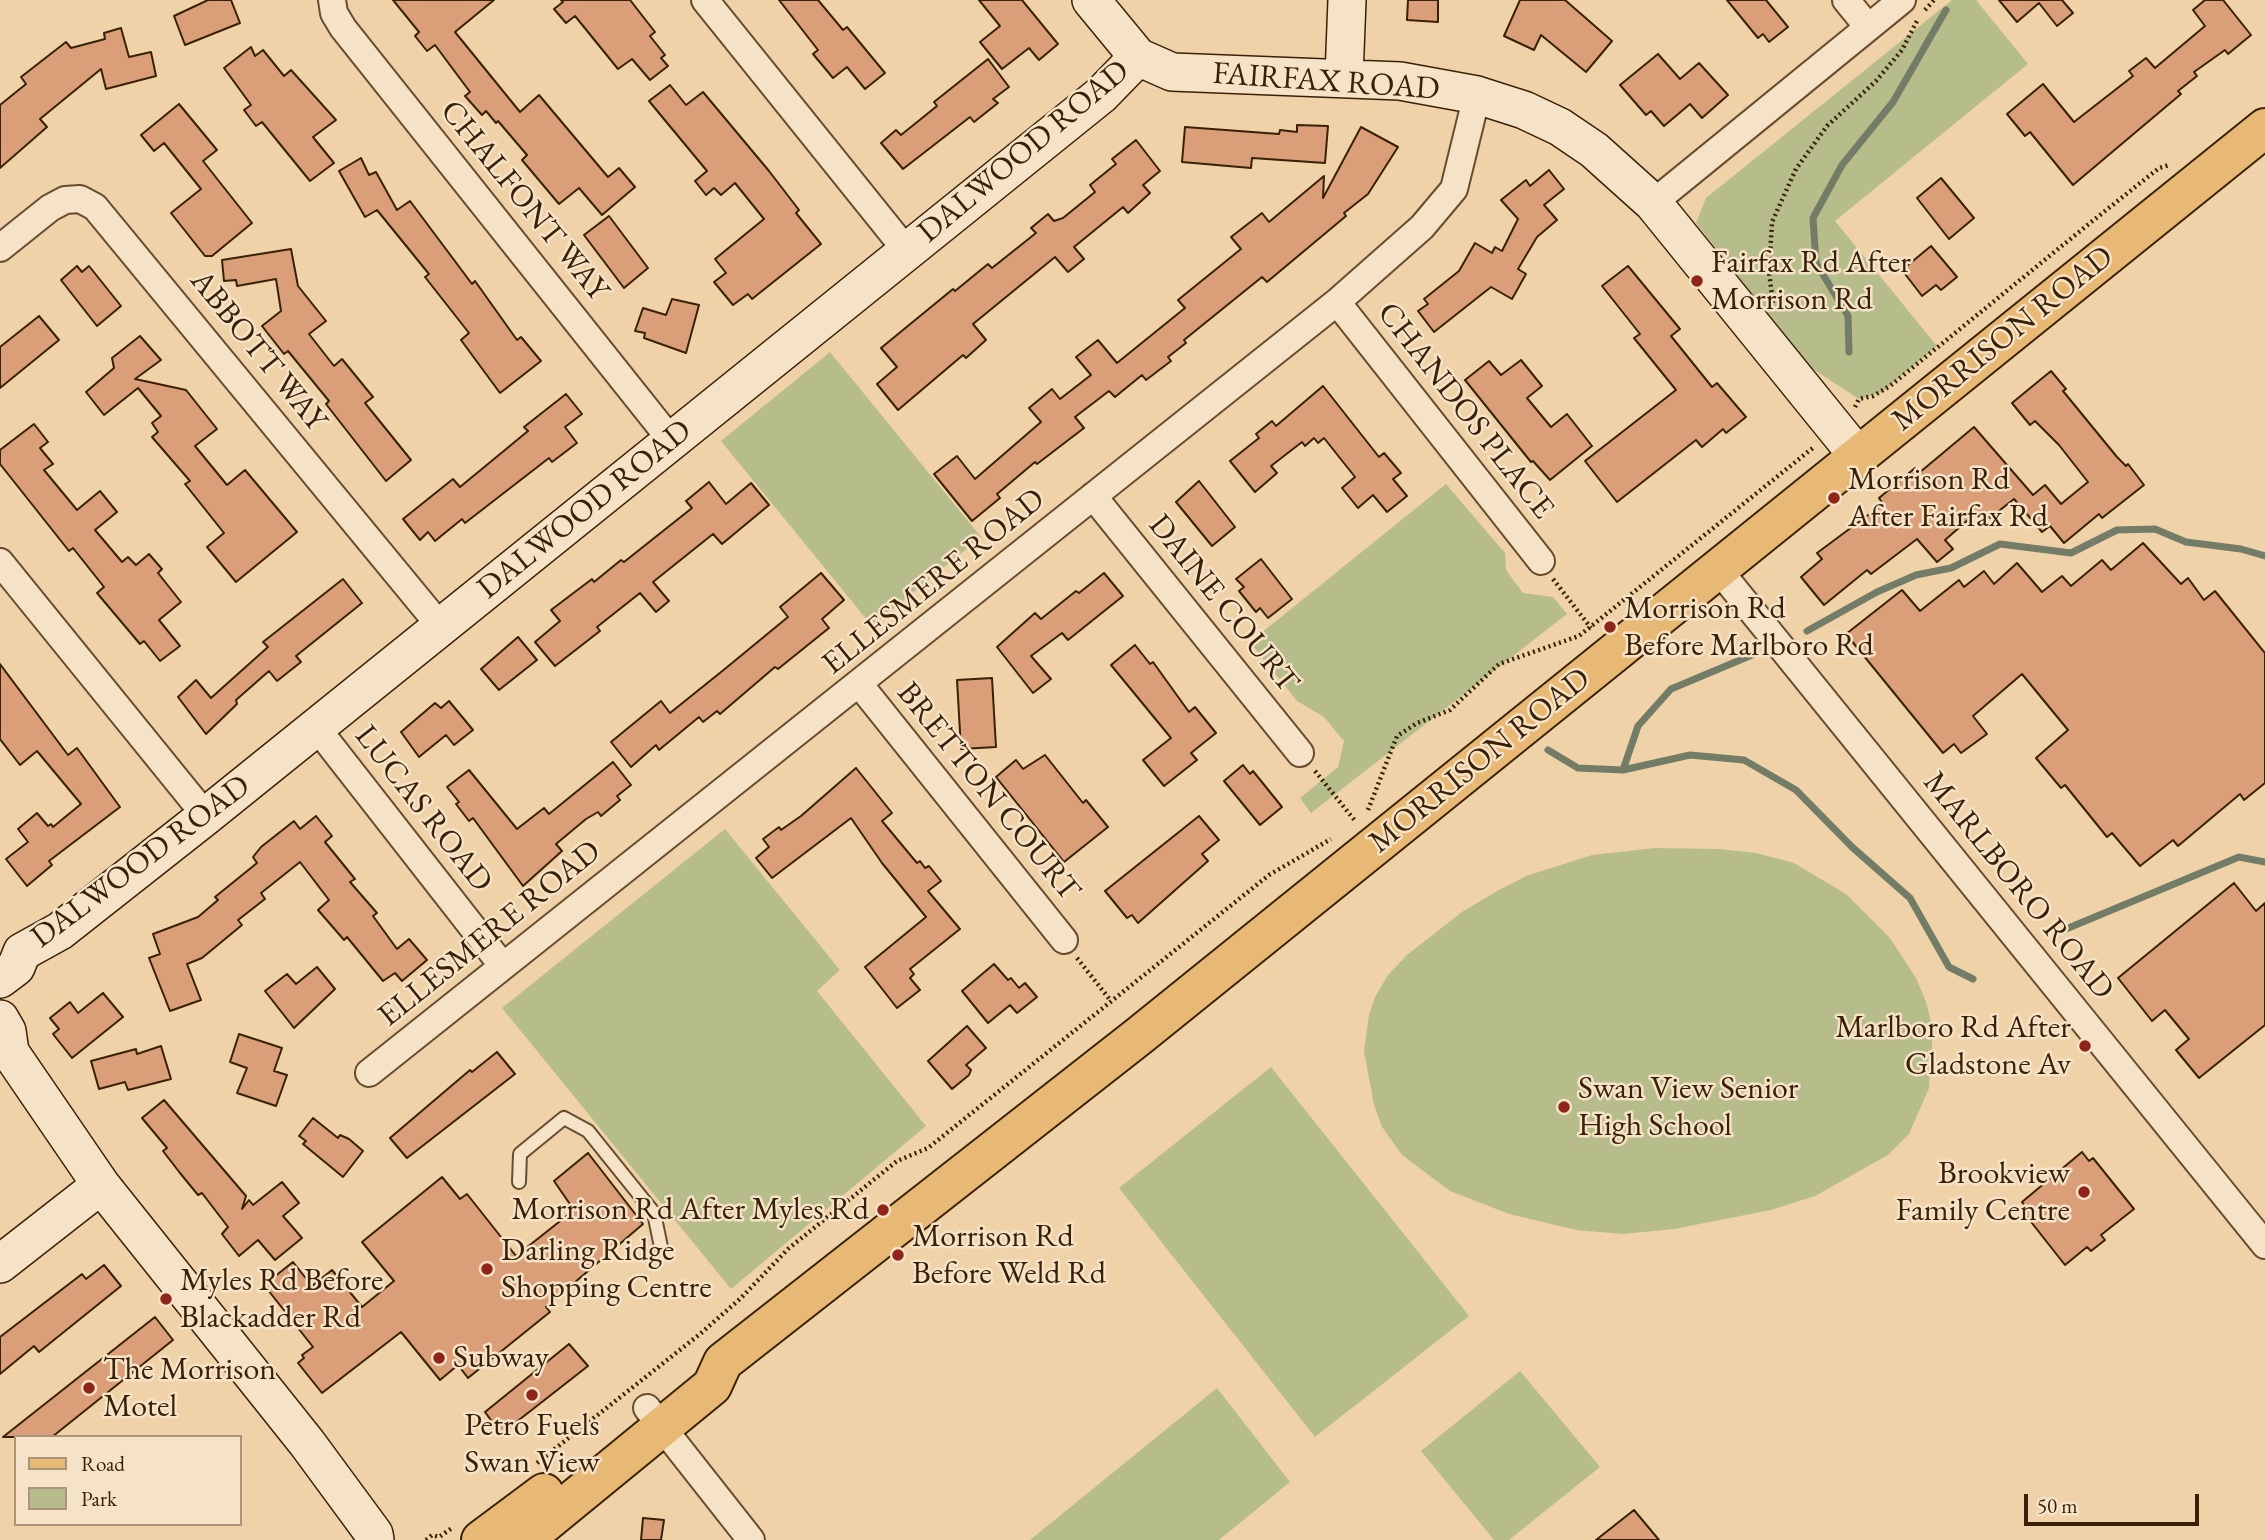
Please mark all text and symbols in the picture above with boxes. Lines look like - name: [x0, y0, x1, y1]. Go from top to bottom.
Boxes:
- street label: DALWOOD ROAD: [911, 52, 1137, 252]
- street label: FAIRFAX ROAD: [1211, 55, 1441, 109]
- street label: CHALFONT WAY: [431, 93, 617, 309]
- street label: MORRISON ROAD: [1885, 238, 2121, 440]
- place label: Fairfax Rd After Morrison Rd: [1711, 244, 1911, 319]
- street label: ABBOTT WAY: [181, 263, 335, 439]
- marker: Fairfax Rd After Morrison Rd: [1689, 273, 1705, 289]
- street label: CHANDOS PLACE: [1369, 295, 1561, 527]
- street label: DALWOOD ROAD: [470, 412, 700, 608]
- place label: Morrison Rd After Fairfax Rd: [1848, 461, 2048, 536]
- street label: ELLESMERE ROAD: [815, 481, 1053, 683]
- marker: Morrison Rd After Fairfax Rd: [1826, 490, 1842, 506]
- street label: DAINE COURT: [1140, 507, 1306, 701]
- place label: Morrison Rd Before Marlboro Rd: [1624, 590, 1874, 665]
- marker: Morrison Rd Before Marlboro Rd: [1602, 619, 1618, 635]
- street label: MORRISON ROAD: [1362, 660, 1598, 862]
- street label: BRETTON COURT: [888, 675, 1088, 909]
- street label: LUCAS ROAD: [346, 718, 500, 900]
- street label: MARLBORO ROAD: [1914, 764, 2122, 1008]
- street label: DALWOOD ROAD: [24, 767, 258, 957]
- street label: ELLESMERE ROAD: [371, 833, 609, 1035]
- place label: Marlboro Rd After Gladstone Av: [1835, 1009, 2071, 1084]
- marker: Marlboro Rd After Gladstone Av: [2077, 1038, 2093, 1054]
- place label: Swan View Senior High School: [1578, 1070, 1799, 1145]
- marker: Swan View Senior High School: [1556, 1099, 1572, 1115]
- place label: Brookview Family Centre: [1896, 1155, 2070, 1230]
- marker: Brookview Family Centre: [2076, 1184, 2092, 1200]
- place label: Morrison Rd After Myles Rd: [511, 1191, 869, 1229]
- marker: Morrison Rd After Myles Rd: [875, 1202, 891, 1218]
- place label: Morrison Rd Before Weld Rd: [912, 1218, 1106, 1293]
- place label: Darling Ridge Shopping Centre: [501, 1232, 712, 1307]
- marker: Morrison Rd Before Weld Rd: [890, 1247, 906, 1263]
- marker: Darling Ridge Shopping Centre: [479, 1261, 495, 1277]
- place label: Myles Rd Before Blackadder Rd: [180, 1262, 384, 1337]
- marker: Myles Rd Before Blackadder Rd: [158, 1291, 174, 1307]
- place label: Subway: [453, 1339, 549, 1377]
- marker: Subway: [431, 1350, 447, 1366]
- place label: The Morrison Motel: [103, 1351, 276, 1426]
- marker: The Morrison Motel: [81, 1380, 97, 1396]
- marker: Petro Fuels Swan View: [524, 1387, 540, 1403]
- place label: Petro Fuels Swan View: [464, 1407, 600, 1482]
- legend: [14, 1435, 242, 1526]
- text: Road: [81, 1450, 125, 1477]
- scale bar: [2027, 1480, 2202, 1524]
- text: Park: [81, 1485, 117, 1512]
- text: 50 m: [2037, 1492, 2078, 1519]

